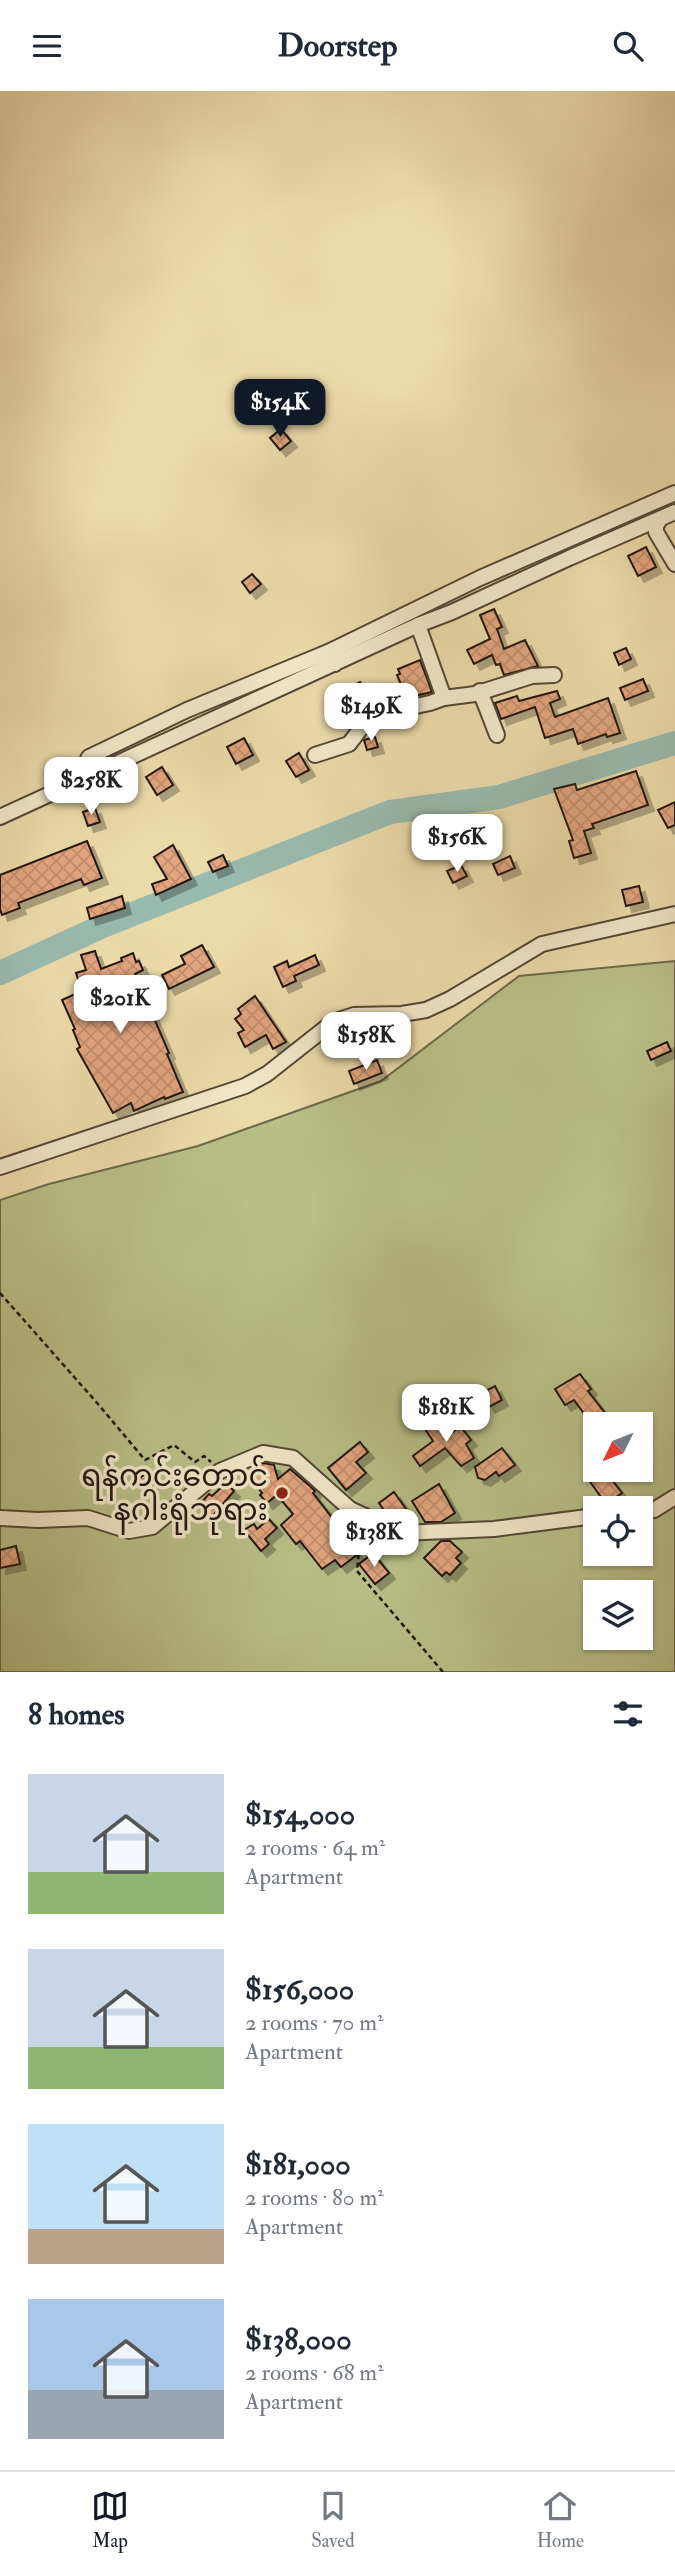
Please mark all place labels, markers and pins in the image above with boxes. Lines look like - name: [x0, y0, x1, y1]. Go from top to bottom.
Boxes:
- pin: $154K: [231, 379, 329, 439]
- pin: $149K: [322, 683, 420, 743]
- pin: $258K: [42, 757, 140, 817]
- pin: $156K: [408, 815, 506, 874]
- pin: $201K: [71, 975, 169, 1035]
- pin: $158K: [317, 1013, 415, 1072]
- pin: $181K: [397, 1385, 495, 1444]
- place label: ရန်ကင်းတောင် နဂါးရုံဘုရား: [81, 1454, 268, 1535]
- marker: ရန်ကင်းတောင် နဂါးရုံဘုရား: [274, 1485, 290, 1501]
- pin: $138K: [325, 1509, 423, 1569]

